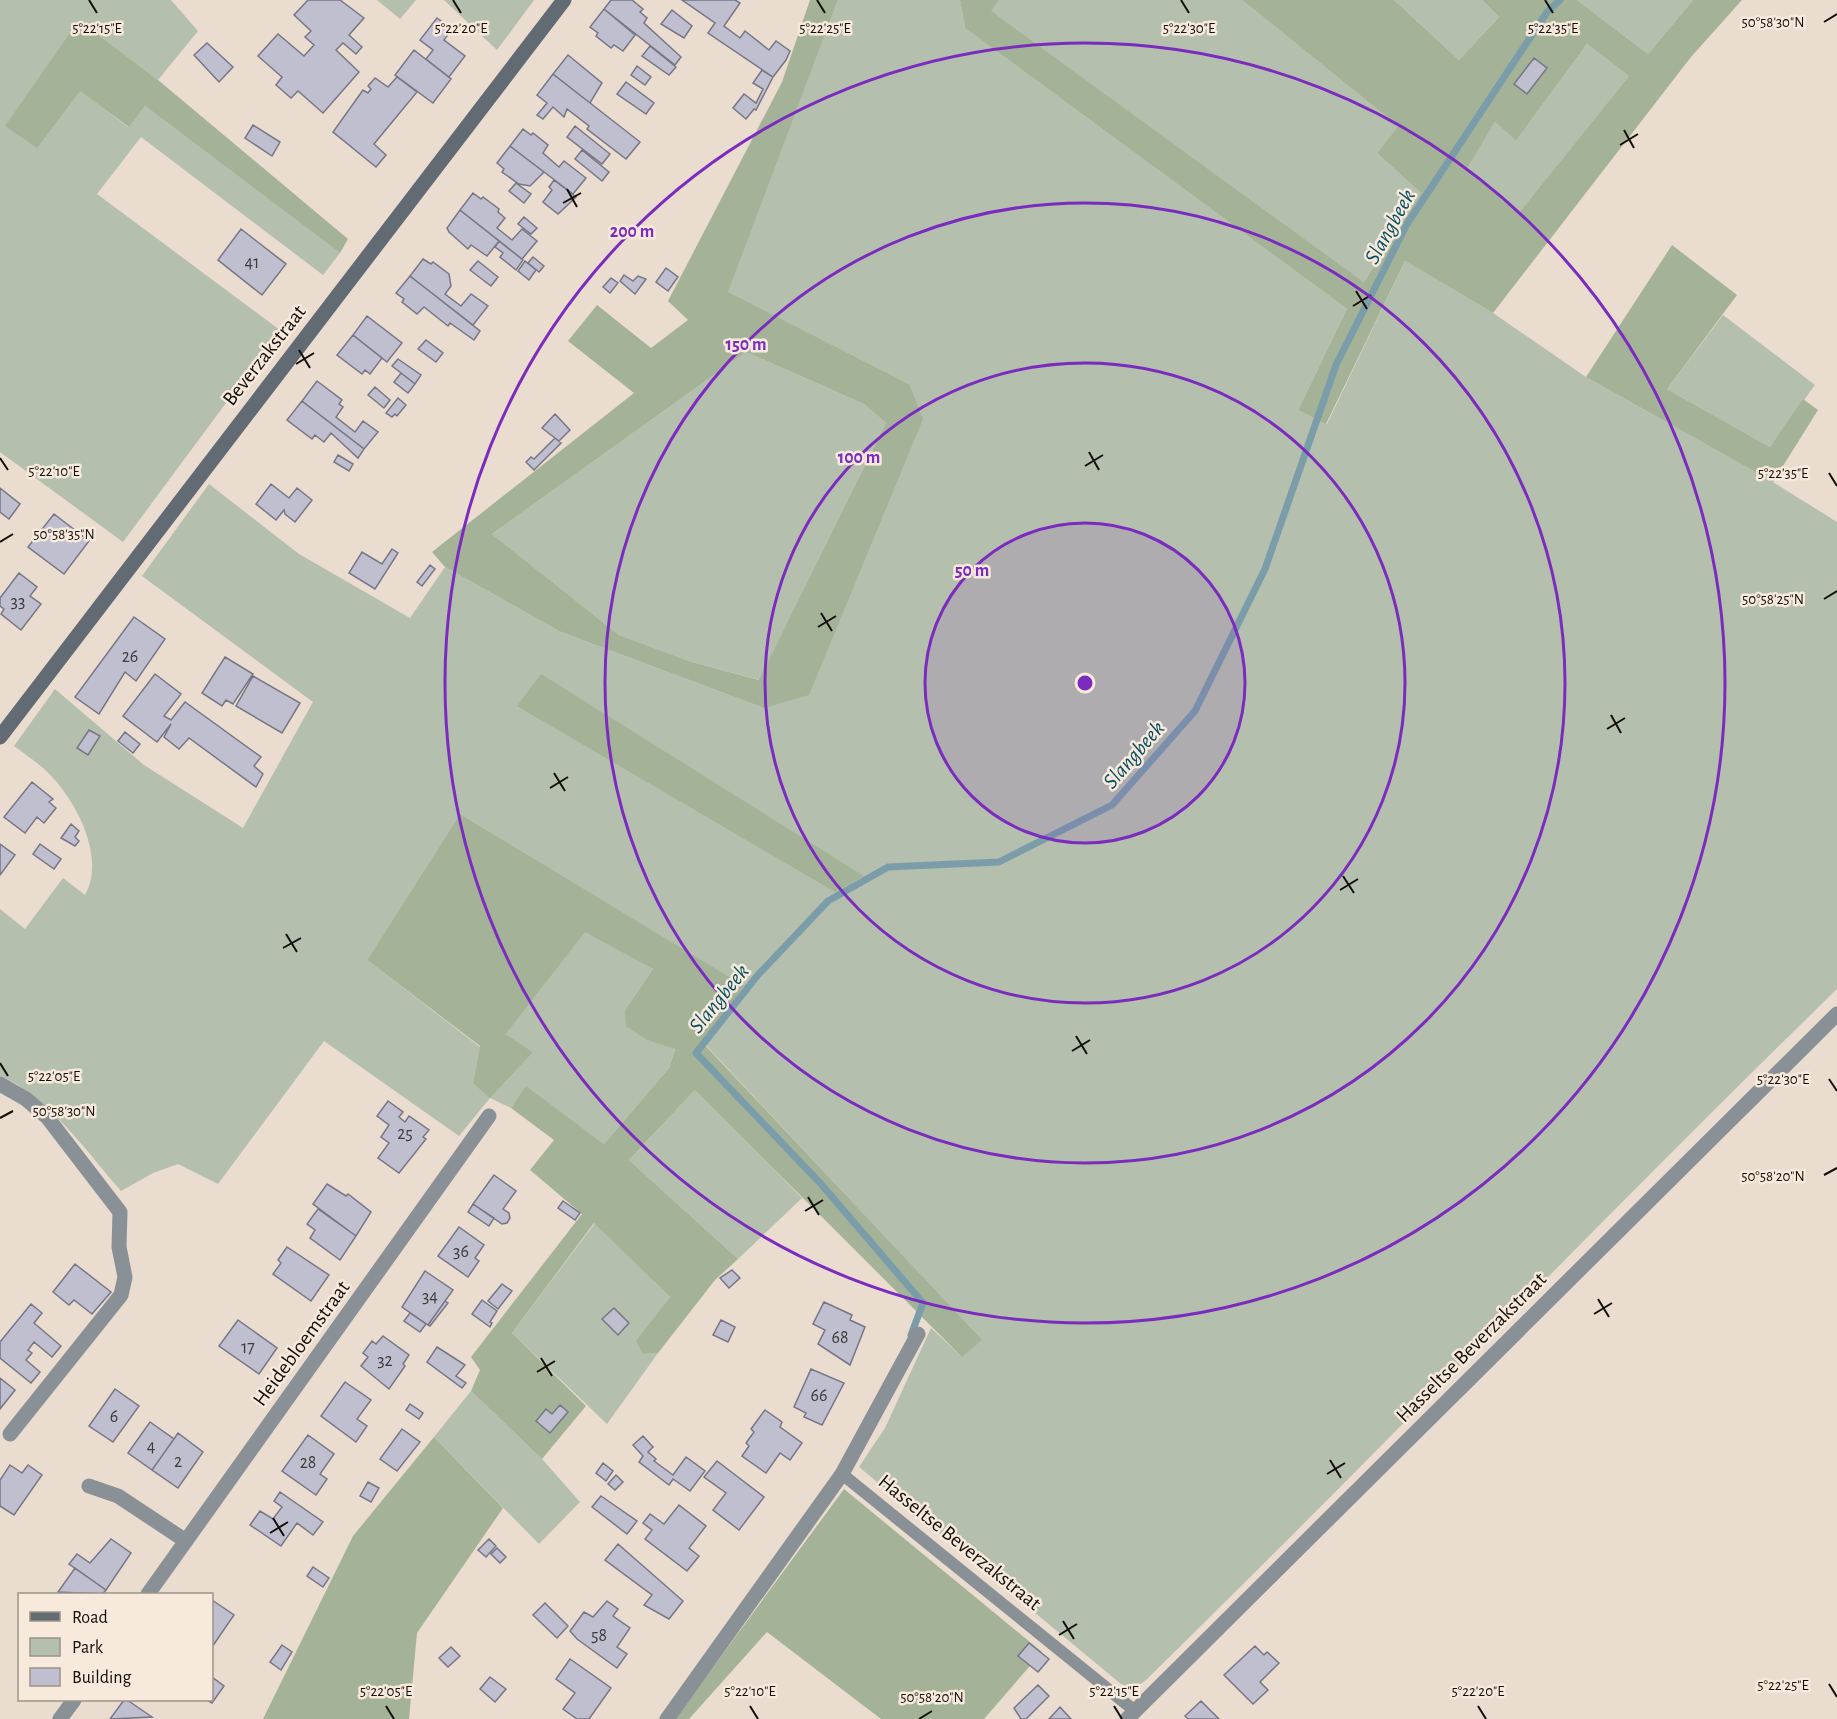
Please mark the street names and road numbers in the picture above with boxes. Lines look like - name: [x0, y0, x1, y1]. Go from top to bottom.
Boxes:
- street label: Beverzakstraat: [219, 301, 310, 409]
- street label: Hasseltse Beverzakstraat: [1392, 1268, 1551, 1426]
- street label: Heidebloemstraat: [249, 1277, 354, 1410]
- street label: Hasseltse Beverzakstraat: [874, 1470, 1045, 1614]

